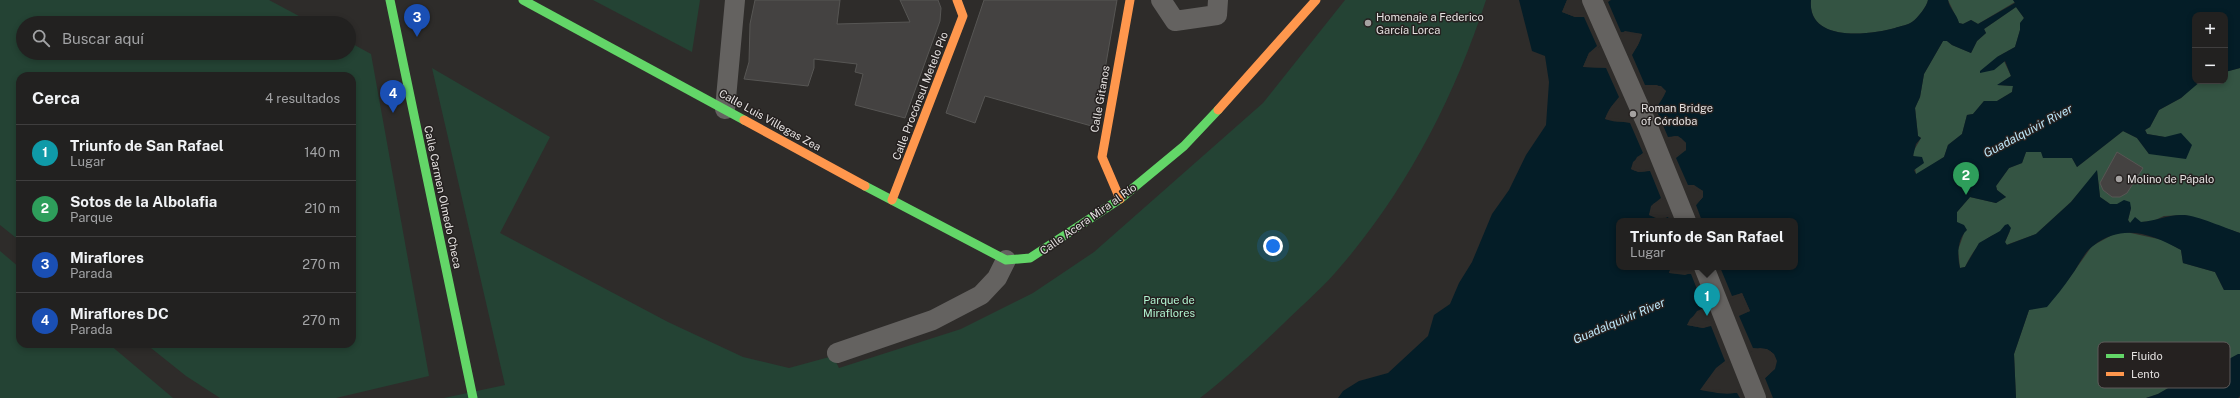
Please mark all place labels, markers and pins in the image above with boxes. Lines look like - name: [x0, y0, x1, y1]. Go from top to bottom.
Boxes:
- pin: 3: [404, 4, 430, 37]
- place label: Homenaje a Federico García Lorca: [1376, 11, 1484, 36]
- marker: Homenaje a Federico García Lorca: [1363, 18, 1373, 28]
- pin: 4: [380, 80, 406, 113]
- place label: Roman Bridge of Córdoba: [1641, 102, 1713, 127]
- marker: Roman Bridge of Córdoba: [1628, 109, 1638, 119]
- pin: 2: [1953, 162, 1979, 195]
- place label: Molino de Pápalo: [2127, 173, 2214, 185]
- marker: Molino de Pápalo: [2114, 174, 2124, 184]
- pin: 1: [1694, 283, 1720, 316]

